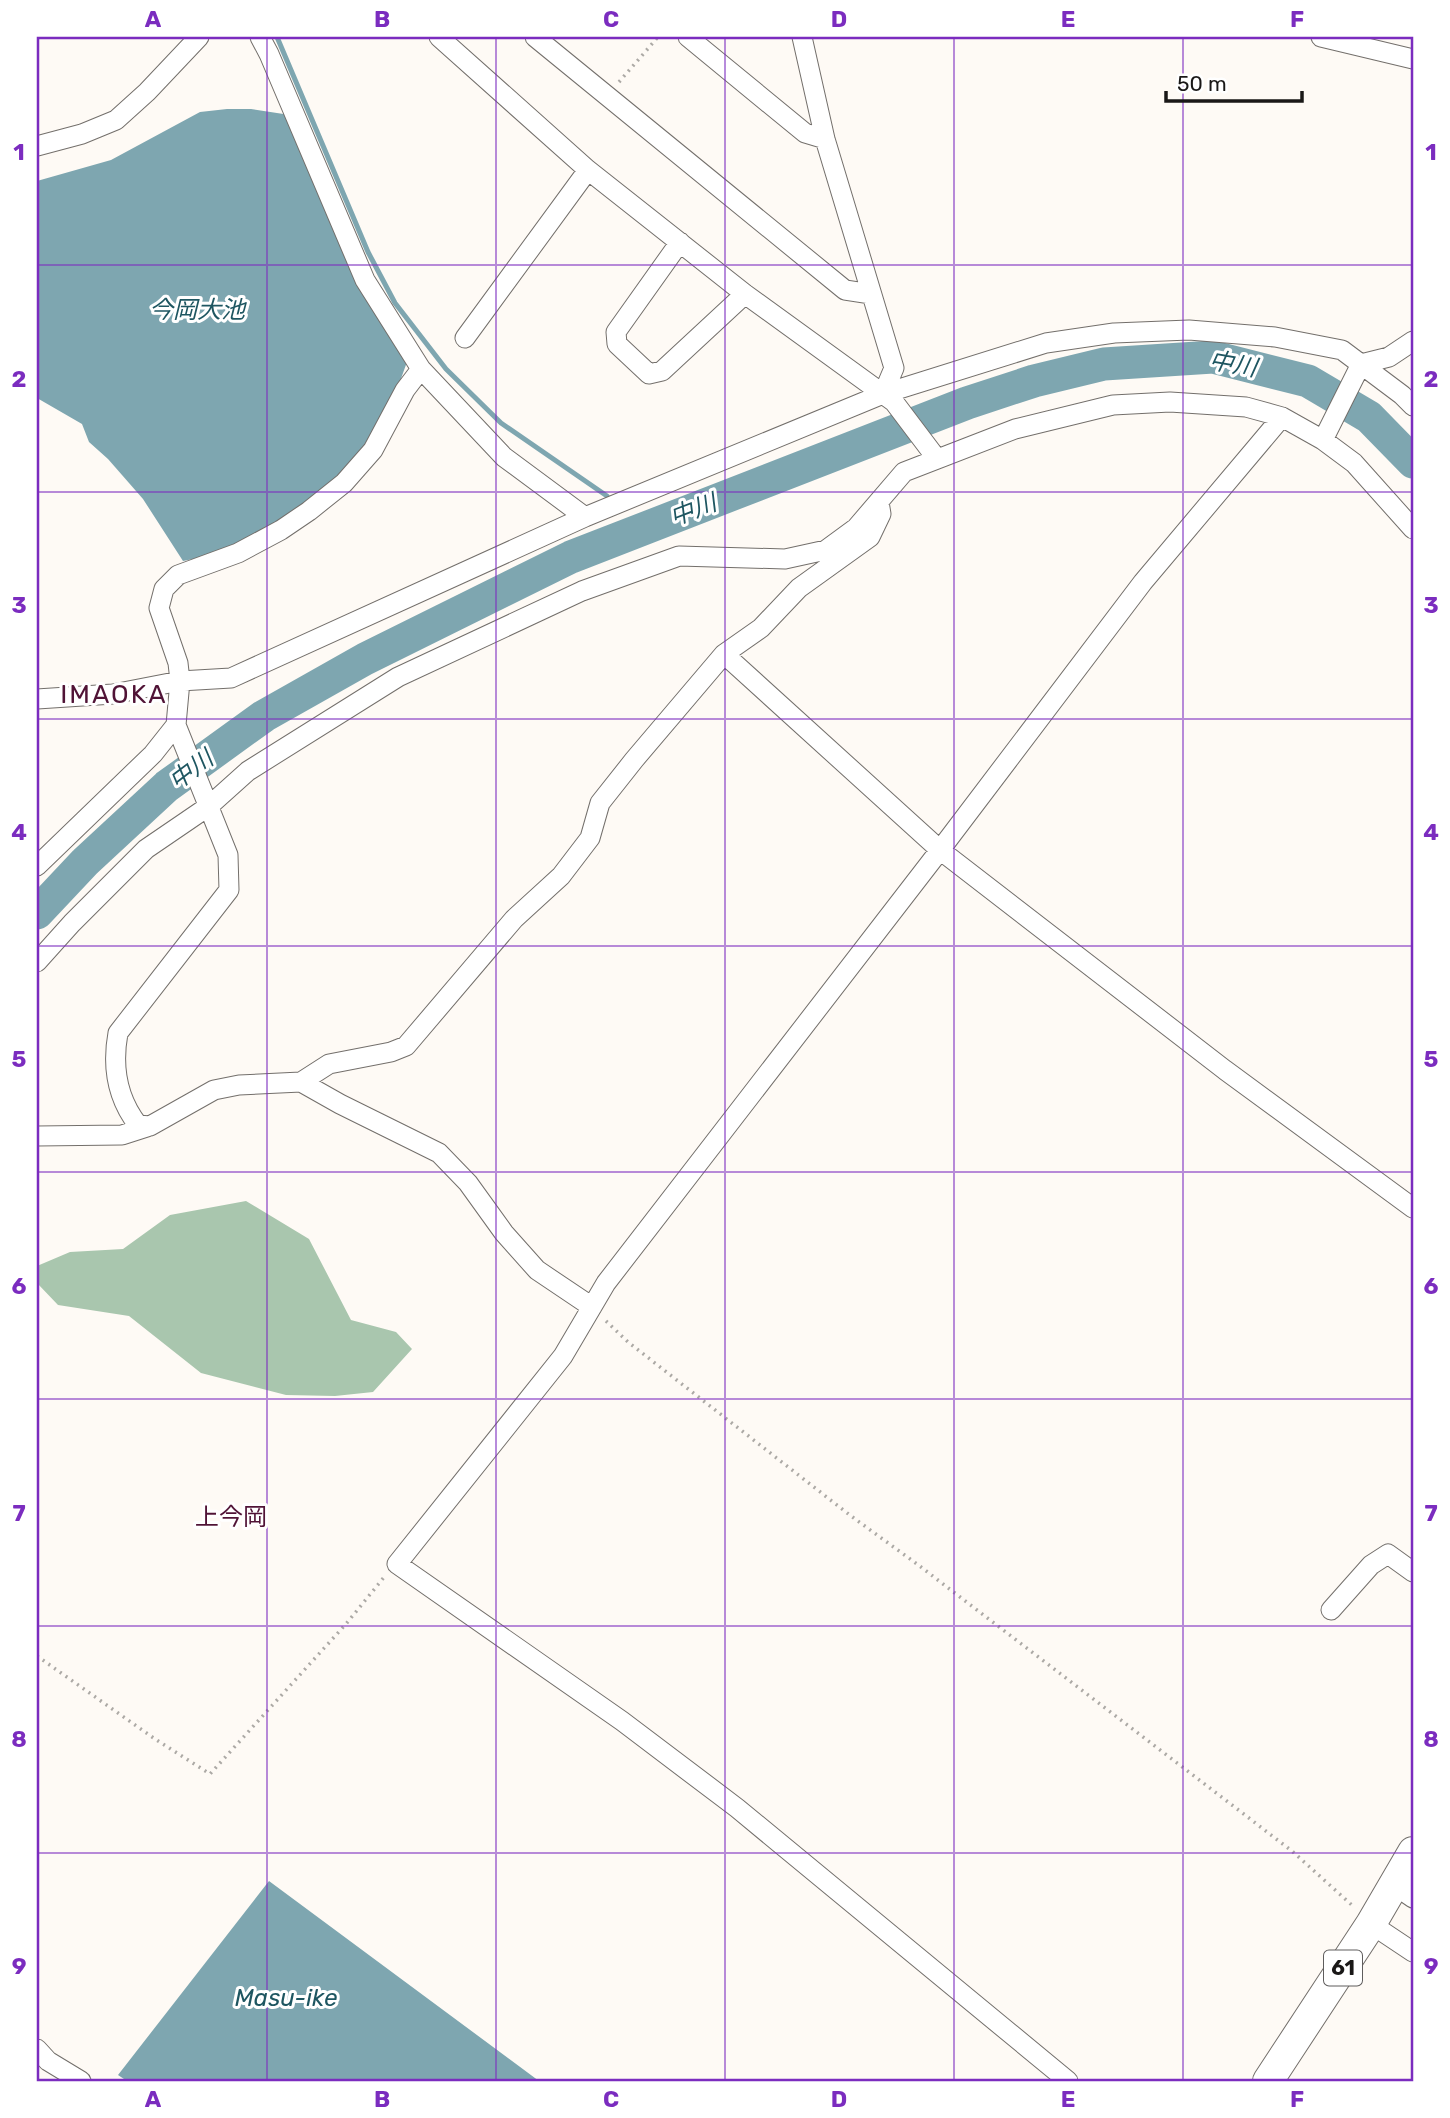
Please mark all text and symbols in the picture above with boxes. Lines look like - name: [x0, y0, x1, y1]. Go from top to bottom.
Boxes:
- text: A: [145, 5, 162, 33]
- text: B: [374, 5, 390, 33]
- text: C: [603, 5, 619, 33]
- text: D: [831, 5, 847, 33]
- text: E: [1061, 5, 1075, 33]
- text: F: [1290, 5, 1304, 33]
- scale bar: [1166, 60, 1303, 104]
- text: 50 m: [1177, 71, 1227, 96]
- text: 1: [13, 138, 25, 166]
- text: 1: [1425, 138, 1437, 166]
- water label: 今岡大池: [149, 296, 247, 324]
- water label: 中川: [1207, 346, 1262, 382]
- text: 2: [12, 365, 26, 393]
- text: 2: [1424, 365, 1438, 393]
- water label: 中川: [666, 487, 723, 532]
- text: 3: [11, 591, 27, 619]
- text: 3: [1423, 591, 1439, 619]
- district label: IMAOKA: [60, 679, 168, 710]
- water label: 中川: [163, 743, 221, 796]
- text: 4: [11, 818, 27, 846]
- text: 4: [1423, 818, 1439, 846]
- text: 5: [12, 1045, 27, 1073]
- text: 5: [1424, 1045, 1439, 1073]
- text: 6: [12, 1272, 27, 1300]
- text: 6: [1424, 1272, 1439, 1300]
- text: 7: [12, 1499, 26, 1527]
- text: 7: [1424, 1499, 1438, 1527]
- district label: 上今岡: [195, 1503, 267, 1531]
- text: 8: [11, 1725, 27, 1753]
- text: 8: [1423, 1725, 1439, 1753]
- road number: 61: [1324, 1951, 1362, 1986]
- text: 9: [12, 1952, 26, 1980]
- text: 9: [1424, 1952, 1438, 1980]
- water label: Masu-ike: [235, 1984, 337, 2012]
- text: A: [145, 2085, 162, 2113]
- text: B: [374, 2085, 390, 2113]
- text: C: [603, 2085, 619, 2113]
- text: D: [831, 2085, 847, 2113]
- text: E: [1061, 2085, 1075, 2113]
- text: F: [1290, 2085, 1304, 2113]

